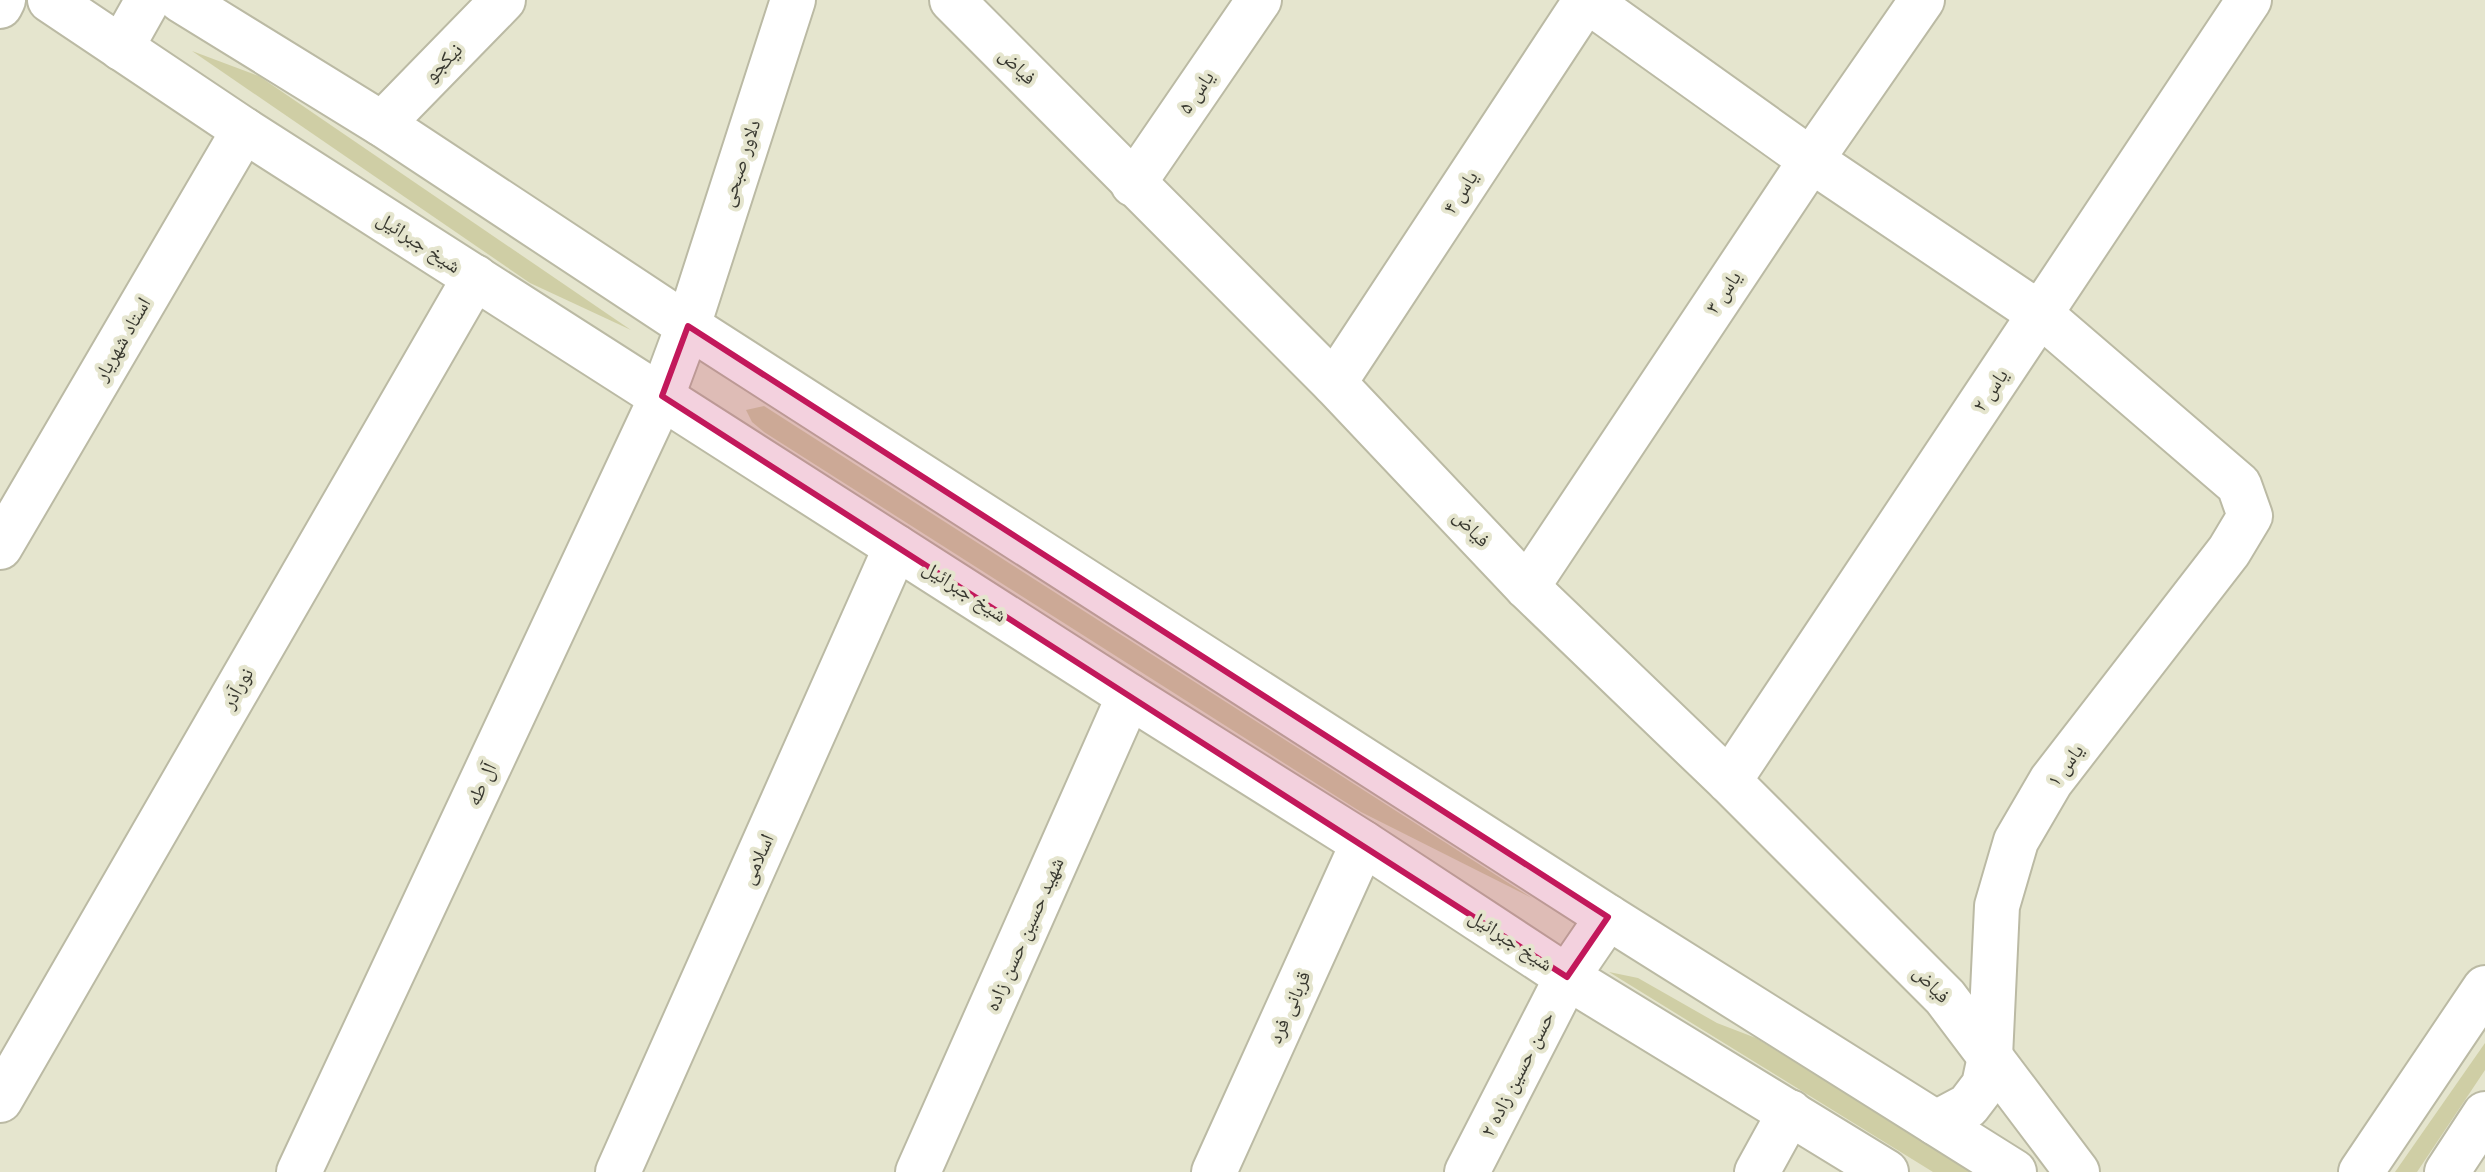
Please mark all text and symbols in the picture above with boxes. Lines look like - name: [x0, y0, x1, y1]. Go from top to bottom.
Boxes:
- street label: نیکجو: [419, 38, 467, 86]
- street label: فیاض: [994, 42, 1042, 90]
- street label: یاس ۵: [1173, 66, 1219, 118]
- street label: دلاور صبحی: [715, 117, 765, 209]
- street label: یاس ۴: [1437, 166, 1483, 218]
- street label: شیخ جبرائیل: [372, 206, 465, 279]
- street label: یاس ۳: [1700, 266, 1746, 318]
- street label: استاد شهریار: [88, 293, 156, 386]
- street label: یاس ۲: [1967, 364, 2013, 416]
- street label: فیاض: [1449, 504, 1495, 552]
- street label: شیخ جبرائیل: [918, 555, 1011, 628]
- street label: نورآذر: [215, 663, 258, 714]
- street label: یاس ۱: [2042, 739, 2088, 791]
- street label: آل طه: [461, 758, 502, 809]
- street label: اسلامی: [735, 830, 779, 888]
- street label: شهید حسین حسن زاده: [979, 853, 1069, 1015]
- street label: شیخ جبرائیل: [1464, 904, 1557, 977]
- street label: فیاض: [1909, 960, 1955, 1008]
- street label: قربانی فرد: [1262, 967, 1316, 1047]
- street label: حسن حسین زاده ۲: [1475, 1007, 1559, 1141]

